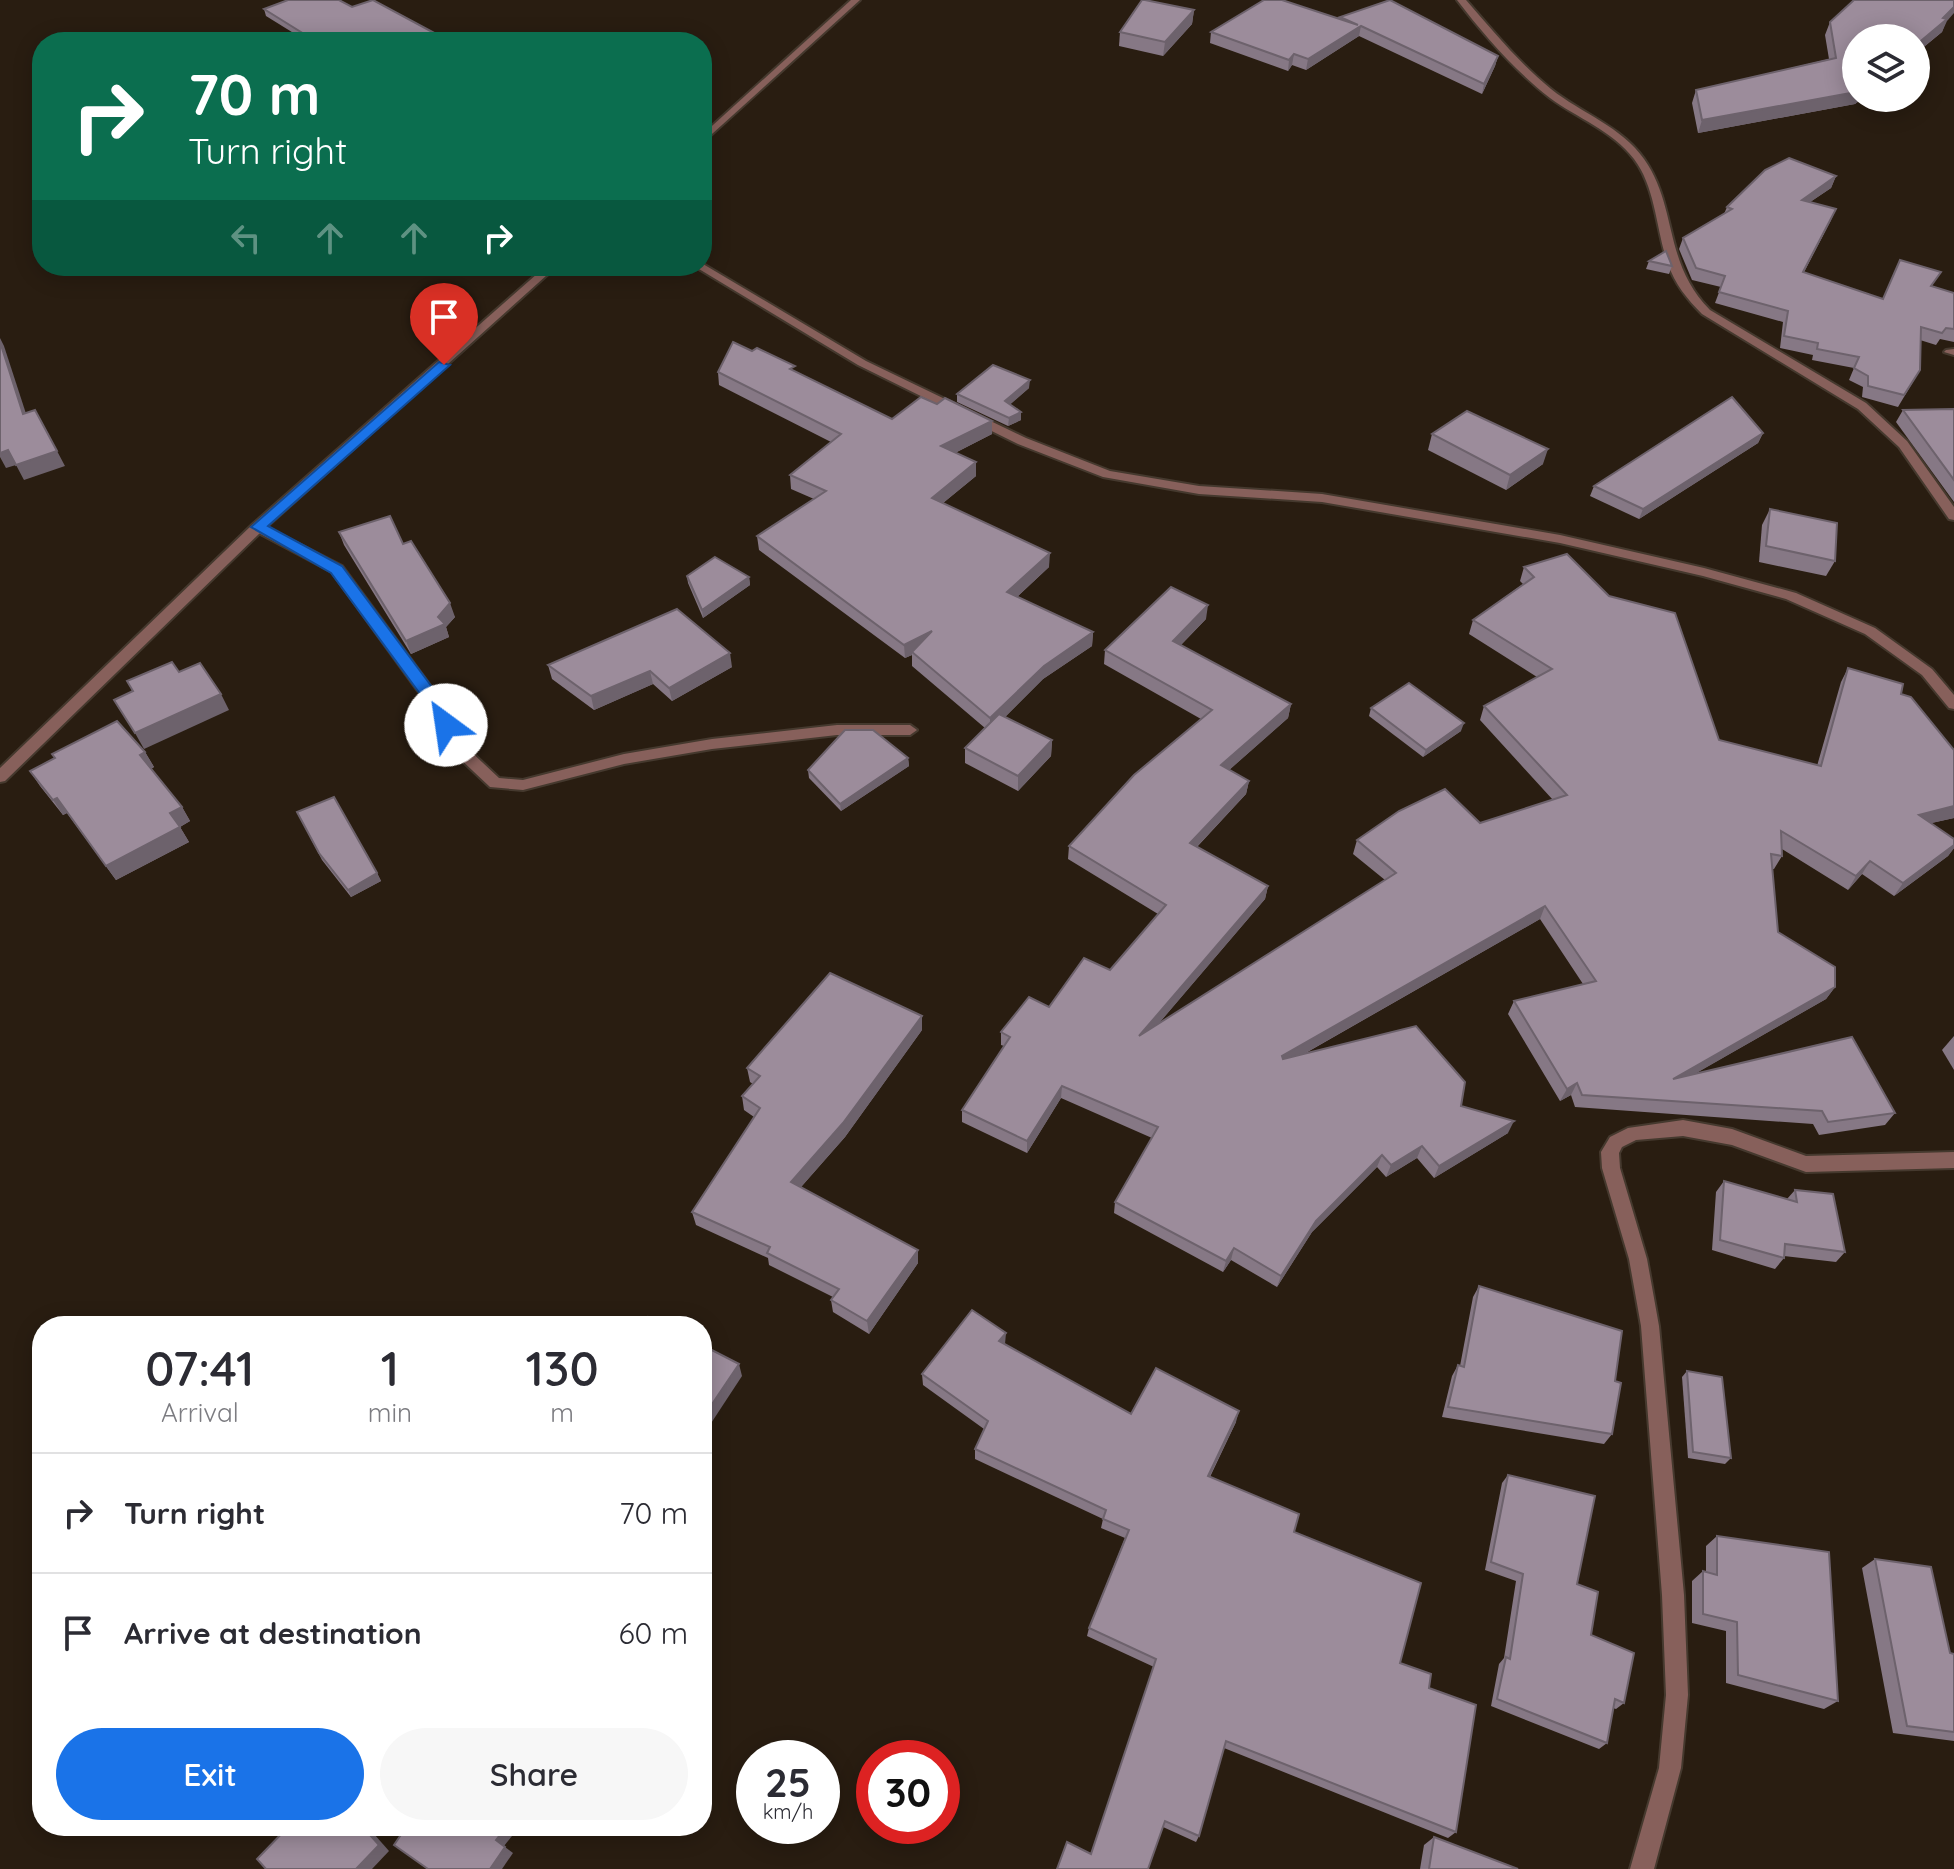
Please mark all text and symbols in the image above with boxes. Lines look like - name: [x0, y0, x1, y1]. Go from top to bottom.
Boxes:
- map controls: [1842, 24, 1930, 112]
- button: layers: [1842, 24, 1930, 112]
- text: 70 m: [188, 59, 320, 129]
- icon: right: [56, 64, 160, 168]
- text: Turn right: [188, 128, 347, 173]
- icon: left: [224, 216, 268, 260]
- icon: ahead: [308, 216, 352, 260]
- icon: ahead: [392, 216, 436, 260]
- icon: right: [476, 216, 520, 260]
- pin: [410, 283, 478, 365]
- icon: arrive: [422, 295, 466, 339]
- position arrow: [404, 683, 488, 767]
- text: 07:41: [145, 1338, 254, 1398]
- text: 1: [381, 1338, 399, 1398]
- text: 130: [525, 1338, 599, 1398]
- text: Arrival: [161, 1396, 239, 1429]
- text: min: [368, 1396, 412, 1429]
- text: m: [550, 1396, 574, 1429]
- icon: right: [56, 1491, 100, 1535]
- text: Turn right: [124, 1494, 265, 1532]
- text: 70 m: [619, 1494, 688, 1532]
- icon: arrive: [56, 1611, 100, 1655]
- text: Arrive at destination: [124, 1614, 422, 1652]
- text: 60 m: [618, 1614, 688, 1652]
- button: Exit: [56, 1728, 364, 1820]
- button: Share: [380, 1728, 688, 1820]
- speed limit sign: 30: [856, 1740, 960, 1844]
- text: 25: [765, 1757, 811, 1807]
- text: km/h: [763, 1799, 813, 1824]

